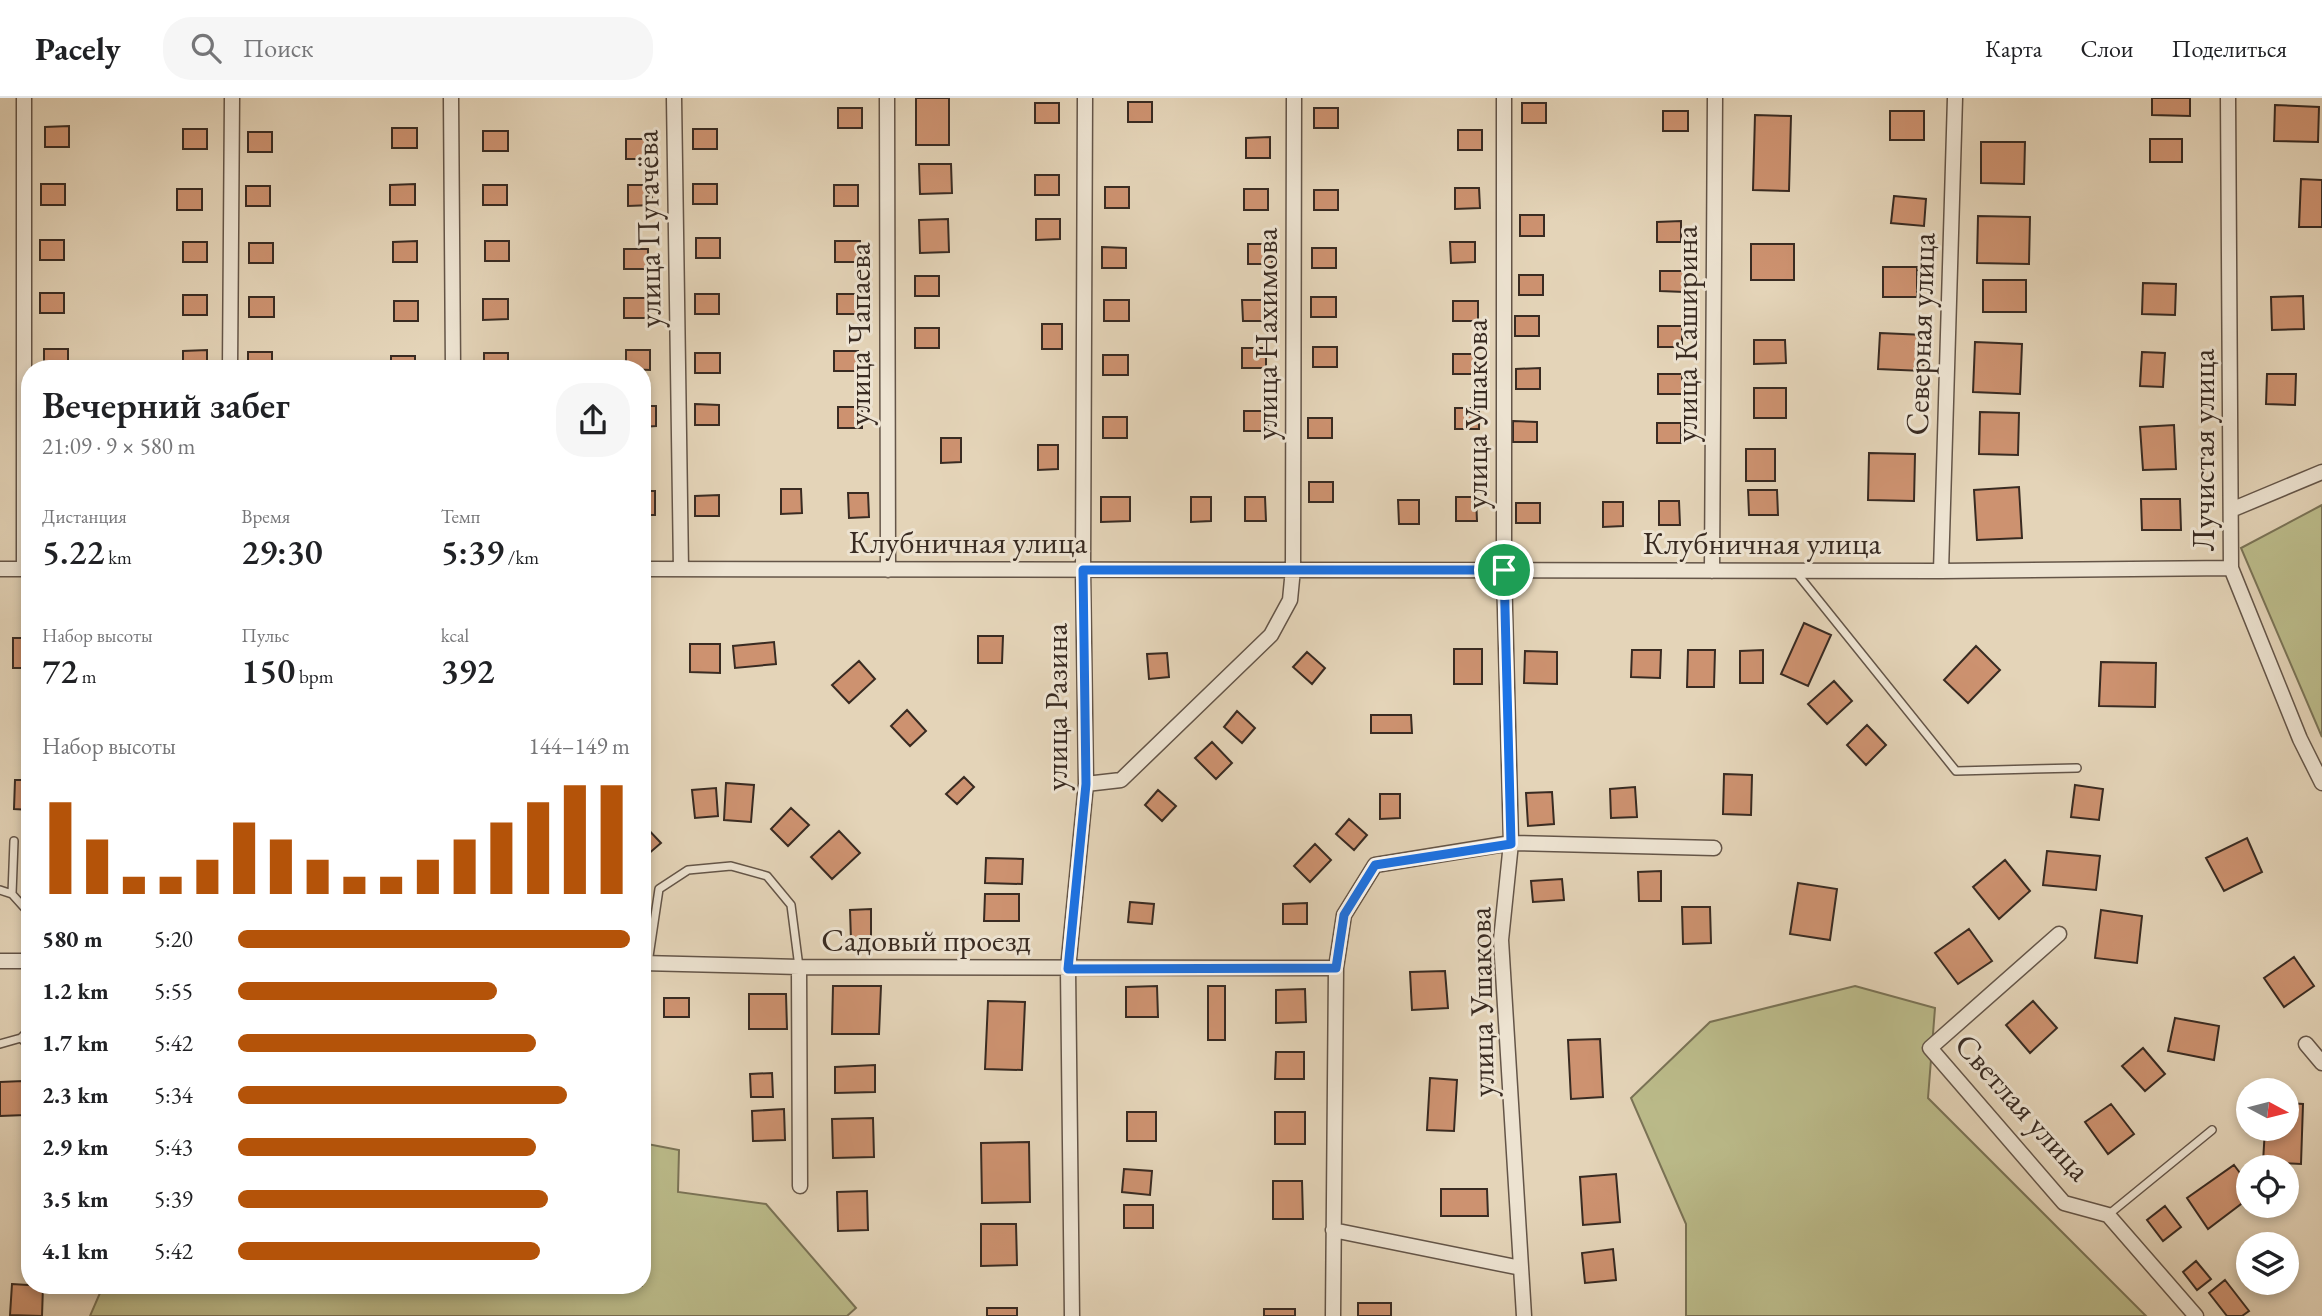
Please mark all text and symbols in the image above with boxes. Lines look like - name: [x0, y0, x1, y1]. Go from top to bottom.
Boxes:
- search box: [163, 17, 653, 80]
- text: Pacely: [35, 27, 121, 70]
- icon: search: [187, 29, 225, 67]
- text: Поиск: [243, 31, 313, 65]
- text: Карта: [1985, 33, 2042, 64]
- text: Слои: [2080, 33, 2134, 64]
- text: Поделиться: [2172, 33, 2287, 64]
- street label: улица Пугачёва: [625, 129, 671, 328]
- street label: улица Каширина: [1665, 225, 1707, 443]
- street label: улица Нахимова: [1245, 227, 1287, 440]
- street label: Северная улица: [1895, 232, 1945, 436]
- street label: улица Чапаева: [838, 242, 880, 426]
- street label: улица Ушакова: [1455, 319, 1497, 509]
- street label: Лучистая улица: [2182, 349, 2224, 551]
- text: Вечерний забег: [42, 380, 290, 429]
- button: share: [556, 383, 630, 457]
- text: 21:09 · 9 × 580 m: [42, 431, 195, 461]
- text: Дистанция: [42, 504, 127, 529]
- text: Время: [241, 504, 290, 529]
- text: Темп: [441, 504, 480, 529]
- street label: Клубничная улица: [849, 521, 1087, 563]
- street label: Клубничная улица: [1643, 522, 1881, 564]
- text: 5.22: [42, 529, 104, 574]
- text: 29:30: [241, 529, 323, 574]
- text: 5:39: [441, 529, 504, 574]
- pin: [1474, 540, 1534, 600]
- text: km: [104, 545, 132, 570]
- text: /km: [504, 545, 539, 570]
- icon: arrive: [1485, 551, 1523, 589]
- text: Набор высоты: [42, 623, 153, 648]
- text: Пульс: [241, 623, 289, 648]
- text: kcal: [441, 623, 469, 648]
- street label: улица Разина: [1035, 623, 1077, 791]
- text: 72: [42, 648, 78, 693]
- text: 150: [241, 648, 295, 693]
- text: 392: [441, 648, 495, 693]
- text: m: [78, 664, 97, 689]
- text: bpm: [295, 664, 333, 689]
- text: Набор высоты: [42, 731, 176, 761]
- text: 144–149 m: [529, 731, 630, 761]
- street label: улица Ушакова: [1458, 906, 1504, 1098]
- street label: Садовый проезд: [821, 919, 1031, 961]
- text: 580 m: [42, 924, 103, 954]
- text: 5:20: [154, 924, 193, 954]
- text: 1.2 km: [42, 976, 109, 1006]
- text: 5:55: [154, 976, 193, 1006]
- street label: Светлая улица: [1946, 1024, 2101, 1190]
- text: 1.7 km: [42, 1028, 109, 1058]
- text: 5:42: [154, 1028, 193, 1058]
- north arrow: [2236, 1078, 2300, 1141]
- map controls: [2236, 1078, 2299, 1295]
- text: 2.3 km: [42, 1080, 109, 1110]
- text: 5:34: [154, 1080, 193, 1110]
- text: 2.9 km: [42, 1132, 109, 1162]
- text: 5:43: [154, 1132, 193, 1162]
- button: locate: [2236, 1155, 2299, 1218]
- text: 3.5 km: [42, 1184, 109, 1214]
- text: 5:39: [154, 1184, 193, 1214]
- button: layers: [2236, 1232, 2299, 1295]
- text: 4.1 km: [42, 1236, 109, 1266]
- text: 5:42: [154, 1236, 193, 1266]

